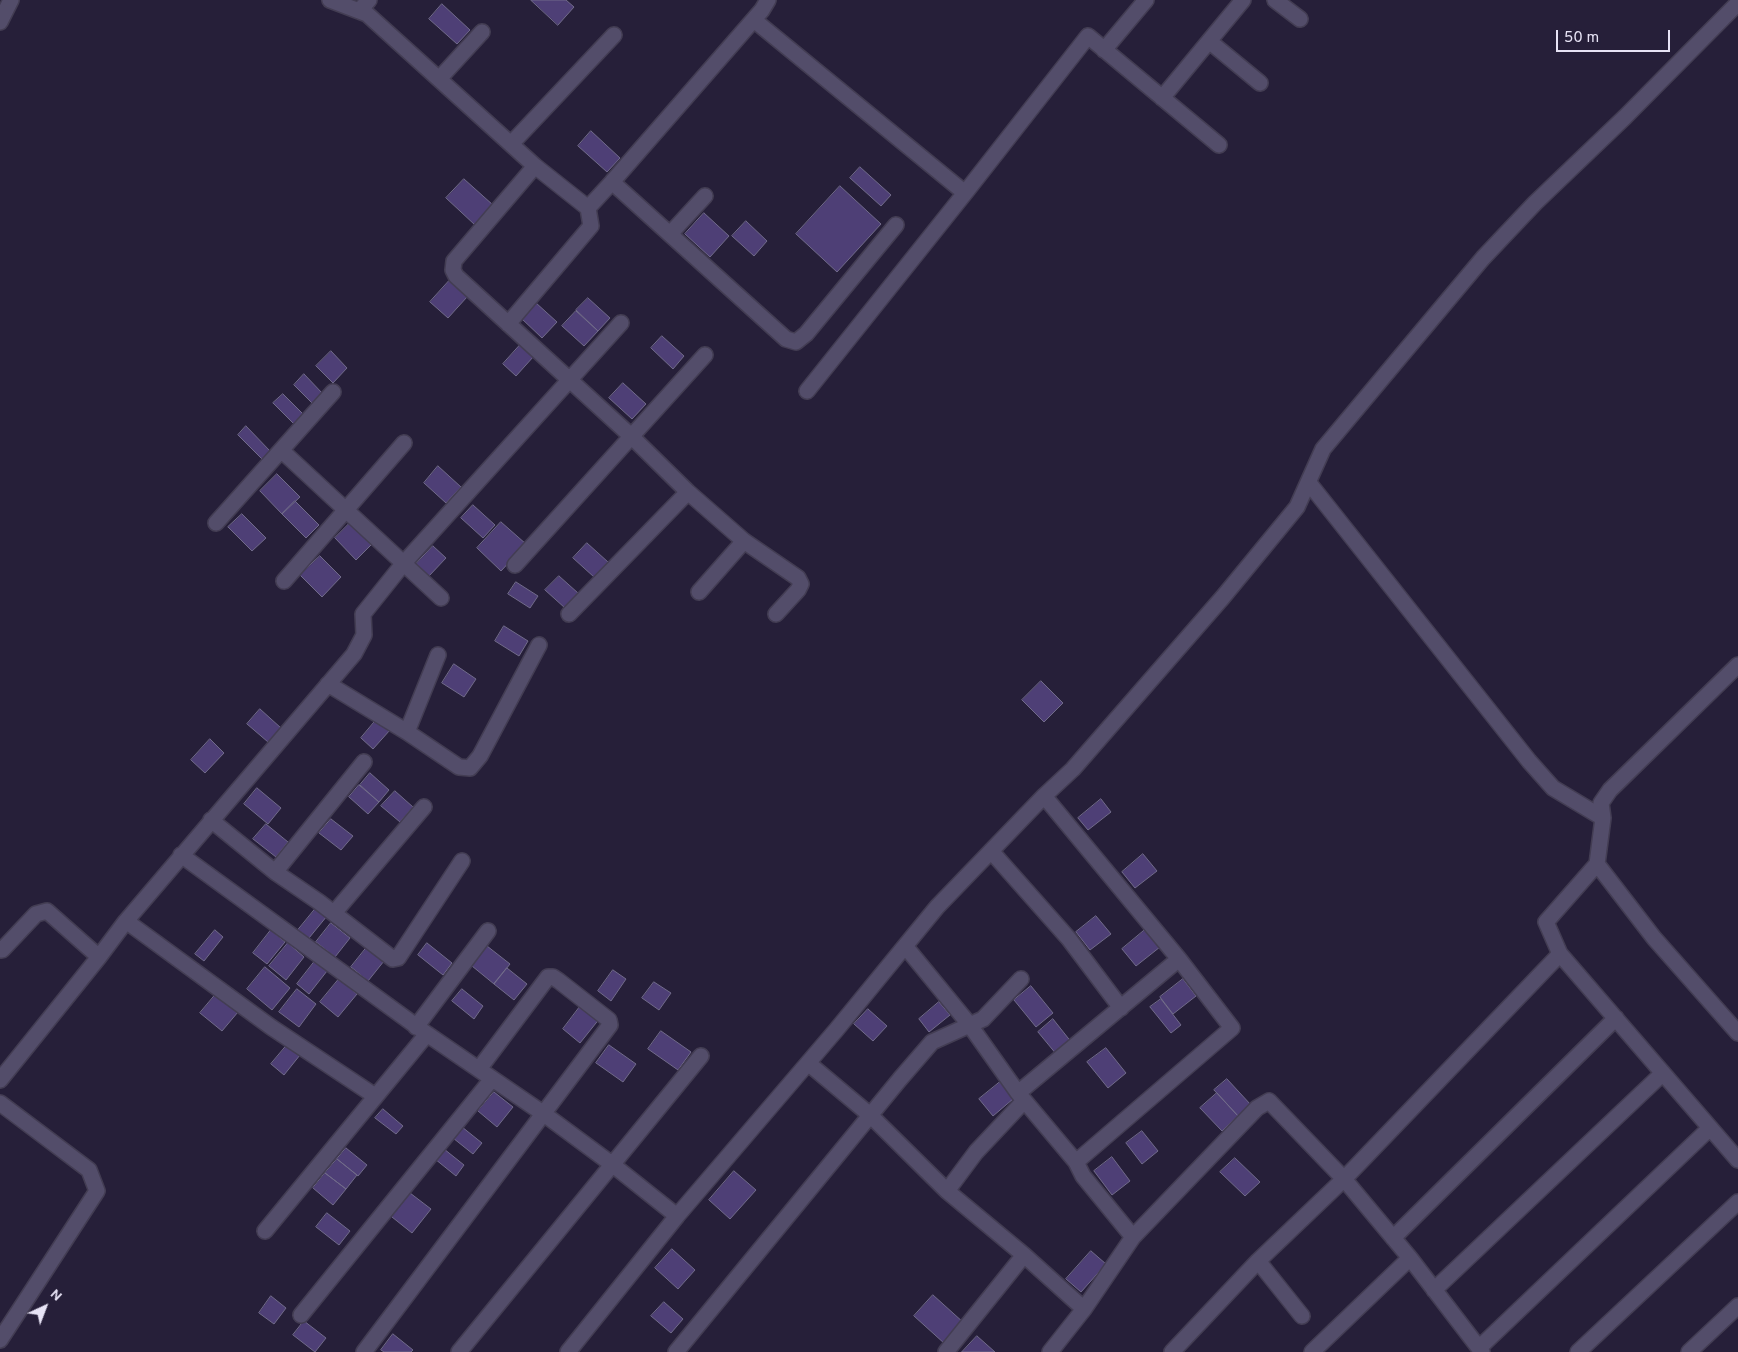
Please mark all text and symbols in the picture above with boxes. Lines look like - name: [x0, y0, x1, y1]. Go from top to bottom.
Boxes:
- scale bar: [1558, 20, 1672, 52]
- text: 50 m: [1564, 29, 1599, 48]
- north arrow: [20, 1282, 70, 1332]
- text: N: [46, 1286, 65, 1305]

